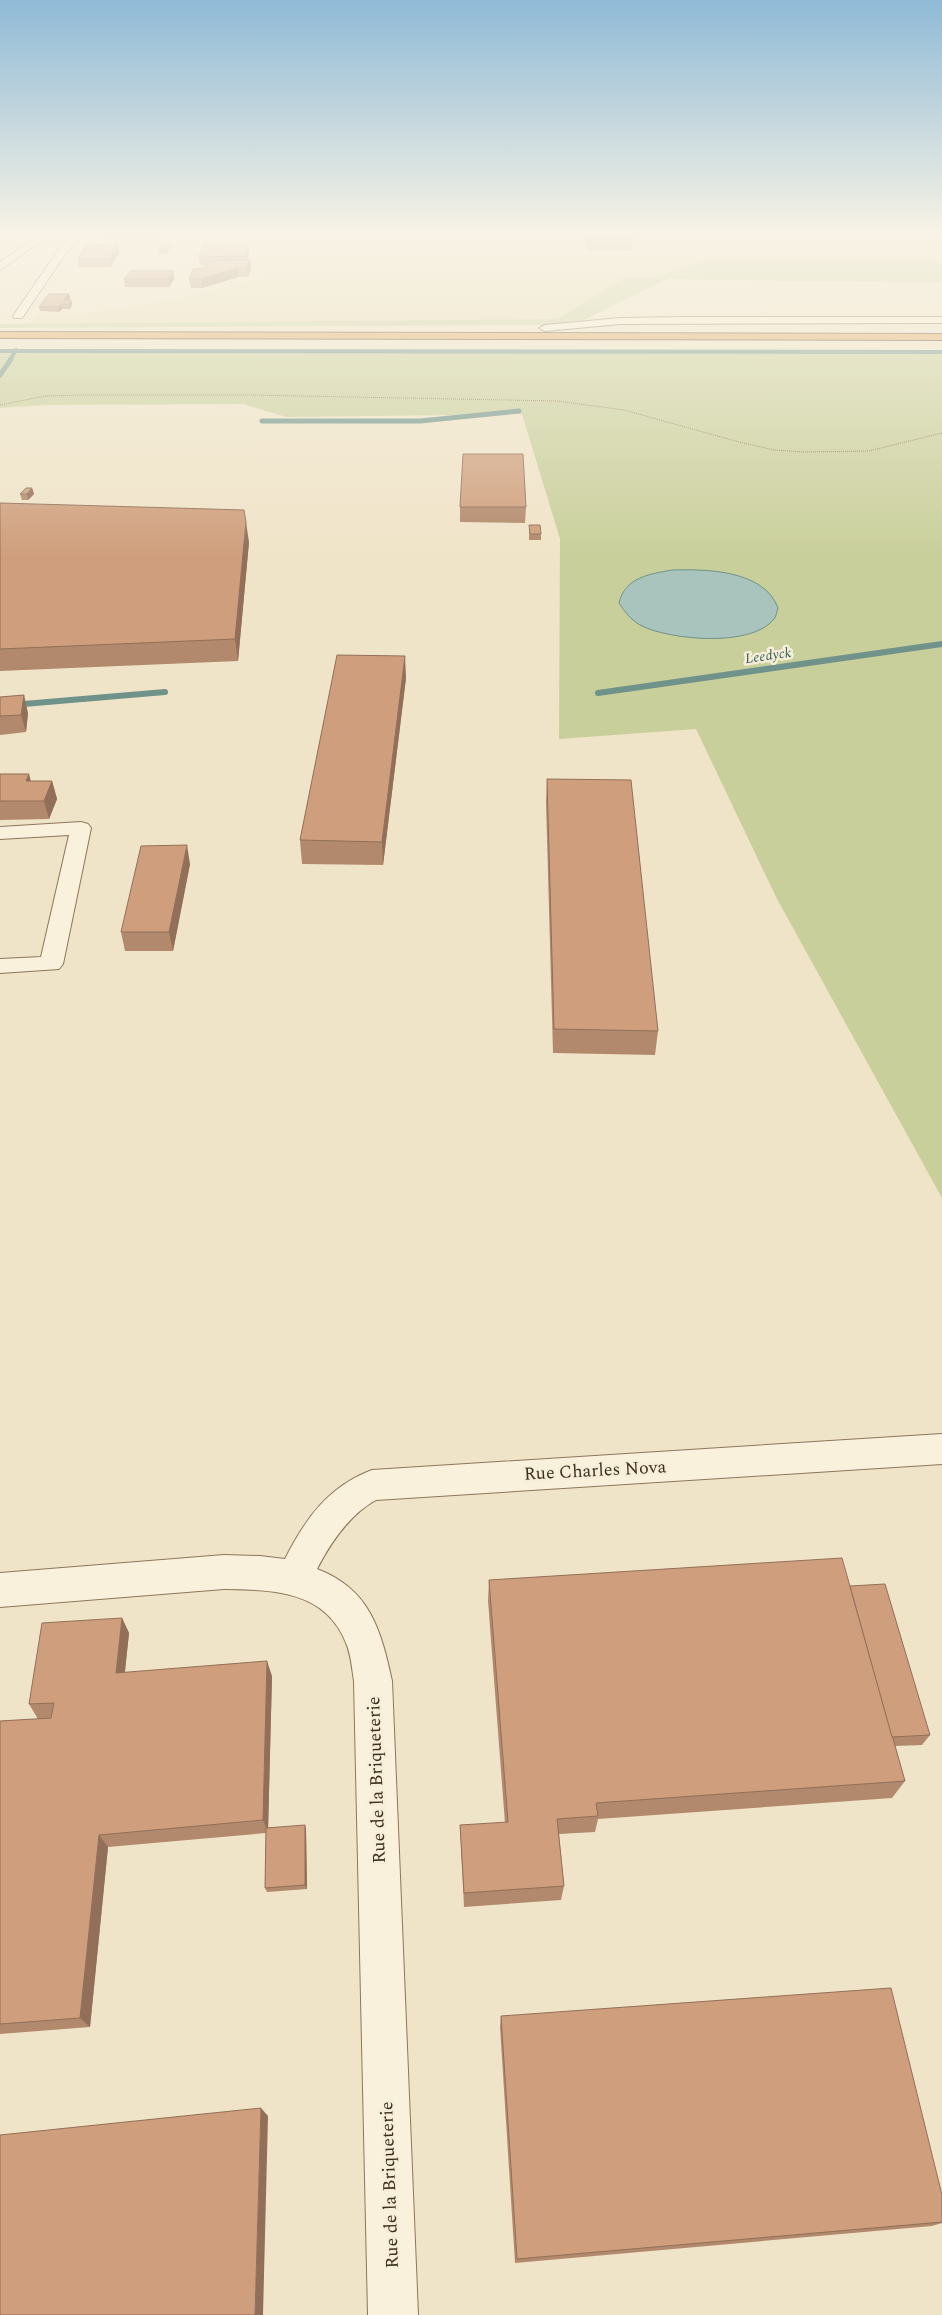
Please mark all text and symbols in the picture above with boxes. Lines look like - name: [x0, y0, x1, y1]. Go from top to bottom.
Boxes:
- water label: Leedyck: [744, 642, 793, 669]
- street label: Rue Charles Nova: [523, 1453, 667, 1488]
- street label: Rue de la Briqueterie: [360, 1696, 393, 1864]
- street label: Rue de la Briqueterie: [373, 2101, 406, 2269]

